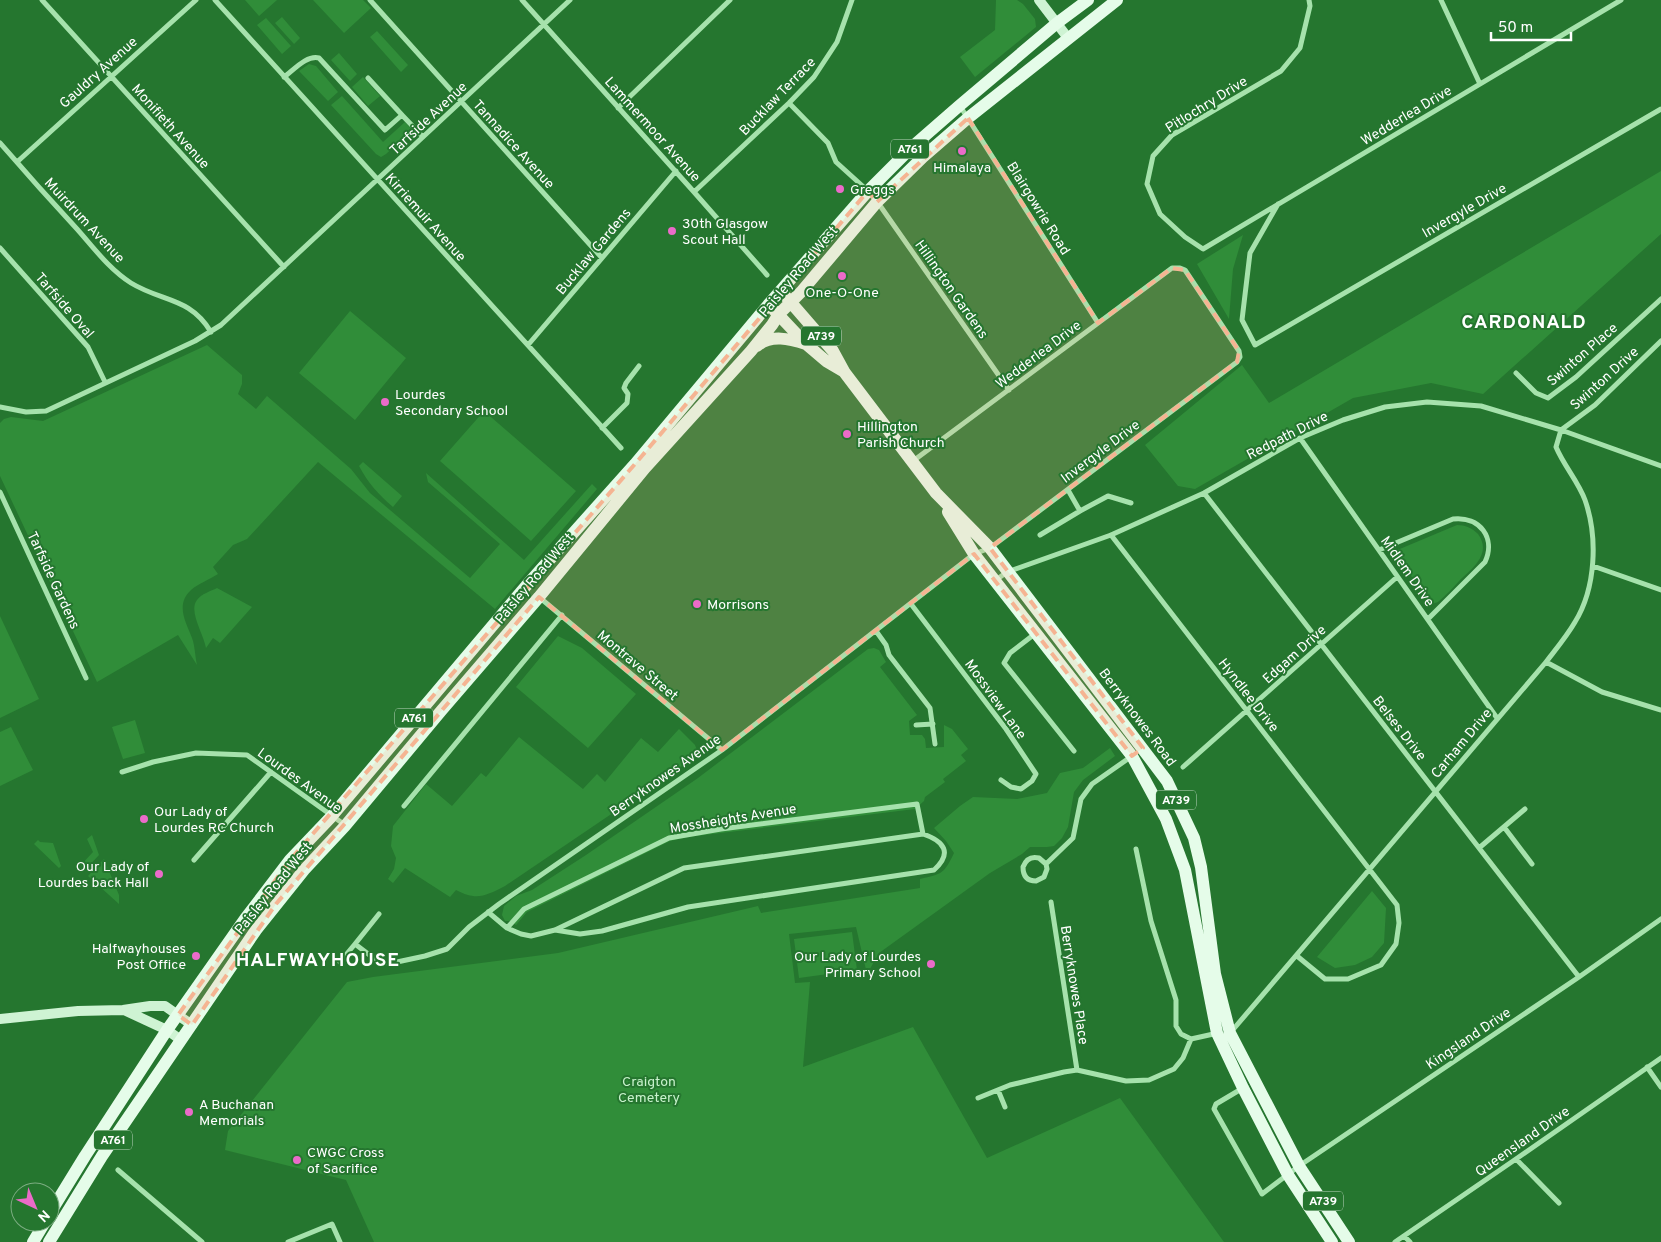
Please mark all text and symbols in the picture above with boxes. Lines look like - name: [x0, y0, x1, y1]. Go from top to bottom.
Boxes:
- scale bar: [1491, 10, 1571, 42]
- text: 50 m: [1498, 19, 1533, 38]
- street label: Gauldry Avenue: [57, 34, 141, 113]
- street label: Bucklaw Terrace: [736, 54, 820, 140]
- street label: Pitlochry Drive: [1163, 73, 1251, 137]
- street label: Lammermoor Avenue: [600, 74, 703, 186]
- street label: Tarfside Avenue: [387, 79, 471, 159]
- street label: Monifieth Avenue: [127, 81, 213, 173]
- street label: Wedderlea Drive: [1358, 82, 1455, 150]
- street label: Tannadice Avenue: [468, 97, 557, 193]
- road number: A761: [891, 140, 929, 158]
- marker: Himalaya: [956, 145, 968, 157]
- street label: Blairgowrie Road: [1002, 159, 1073, 258]
- place label: Himalaya: [933, 160, 991, 177]
- street label: Kirriemuir Avenue: [381, 170, 469, 266]
- street label: Muirdrum Avenue: [40, 175, 128, 267]
- street label: Invergyle Drive: [1419, 180, 1510, 242]
- place label: Greggs: [850, 182, 895, 199]
- marker: Greggs: [834, 183, 846, 195]
- street label: Bucklaw Gardens: [553, 205, 635, 299]
- place label: 30th Glasgow Scout Hall: [682, 216, 768, 249]
- street label: Paisley Road West: [756, 223, 842, 321]
- marker: 30th Glasgow Scout Hall: [666, 225, 678, 237]
- street label: Hillington Gardens: [910, 237, 991, 342]
- street label: Tarfside Oval: [31, 270, 97, 342]
- marker: One-O-One: [836, 270, 848, 282]
- place label: One-O-One: [805, 285, 879, 302]
- district label: CARDONALD: [1461, 311, 1587, 335]
- street label: Wedderlea Drive: [993, 317, 1085, 393]
- street label: Swinton Place: [1544, 320, 1622, 390]
- road number: A739: [801, 326, 841, 346]
- street label: Swinton Drive: [1567, 344, 1643, 414]
- place label: Lourdes Secondary School: [395, 387, 508, 420]
- marker: Lourdes Secondary School: [379, 396, 391, 408]
- street label: Redpath Drive: [1244, 409, 1331, 464]
- street label: Invergyle Drive: [1058, 417, 1144, 488]
- place label: Hillington Parish Church: [857, 419, 945, 452]
- marker: Hillington Parish Church: [841, 428, 853, 440]
- street label: Tarfside Gardens: [23, 529, 83, 632]
- street label: Paisley Road West: [492, 530, 578, 628]
- street label: Midlem Drive: [1376, 533, 1437, 610]
- place label: Morrisons: [707, 597, 769, 614]
- marker: Morrisons: [691, 598, 703, 610]
- street label: Edgam Drive: [1260, 622, 1330, 688]
- street label: Montrave Street: [593, 627, 681, 705]
- street label: Hyndlee Drive: [1214, 656, 1282, 736]
- street label: Mossview Lane: [960, 657, 1029, 743]
- street label: Berryknowes Road: [1094, 666, 1179, 770]
- street label: Belses Drive: [1368, 693, 1429, 765]
- street label: Carham Drive: [1428, 706, 1496, 782]
- road number: A761: [395, 708, 433, 728]
- street label: Berryknowes Avenue: [607, 731, 725, 821]
- street label: Lourdes Avenue: [254, 745, 345, 818]
- road number: A739: [1156, 790, 1196, 810]
- street label: Mossheights Avenue: [669, 801, 798, 838]
- place label: Our Lady of Lourdes RC Church: [154, 804, 274, 837]
- marker: Our Lady of Lourdes RC Church: [138, 813, 150, 825]
- street label: Paisley Road West: [232, 839, 317, 938]
- place label: Our Lady of Lourdes back Hall: [38, 859, 149, 892]
- marker: Our Lady of Lourdes back Hall: [153, 868, 165, 880]
- street label: Berryknowes Place: [1056, 924, 1091, 1046]
- place label: Halfwayhouses Post Office: [92, 941, 186, 974]
- district label: HALFWAYHOUSE: [236, 949, 400, 973]
- place label: Our Lady of Lourdes Primary School: [794, 949, 921, 982]
- marker: Halfwayhouses Post Office: [190, 950, 202, 962]
- marker: Our Lady of Lourdes Primary School: [925, 958, 937, 970]
- street label: Kingsland Drive: [1423, 1005, 1515, 1074]
- park label: Craigton Cemetery: [618, 1074, 680, 1107]
- place label: A Buchanan Memorials: [199, 1097, 274, 1130]
- street label: Queensland Drive: [1472, 1103, 1573, 1181]
- marker: A Buchanan Memorials: [183, 1106, 195, 1118]
- road number: A761: [94, 1130, 132, 1150]
- place label: CWGC Cross of Sacrifice: [307, 1145, 384, 1178]
- marker: CWGC Cross of Sacrifice: [291, 1154, 303, 1166]
- north arrow: [10, 1182, 60, 1232]
- road number: A739: [1303, 1192, 1343, 1210]
- text: N: [33, 1206, 53, 1225]

